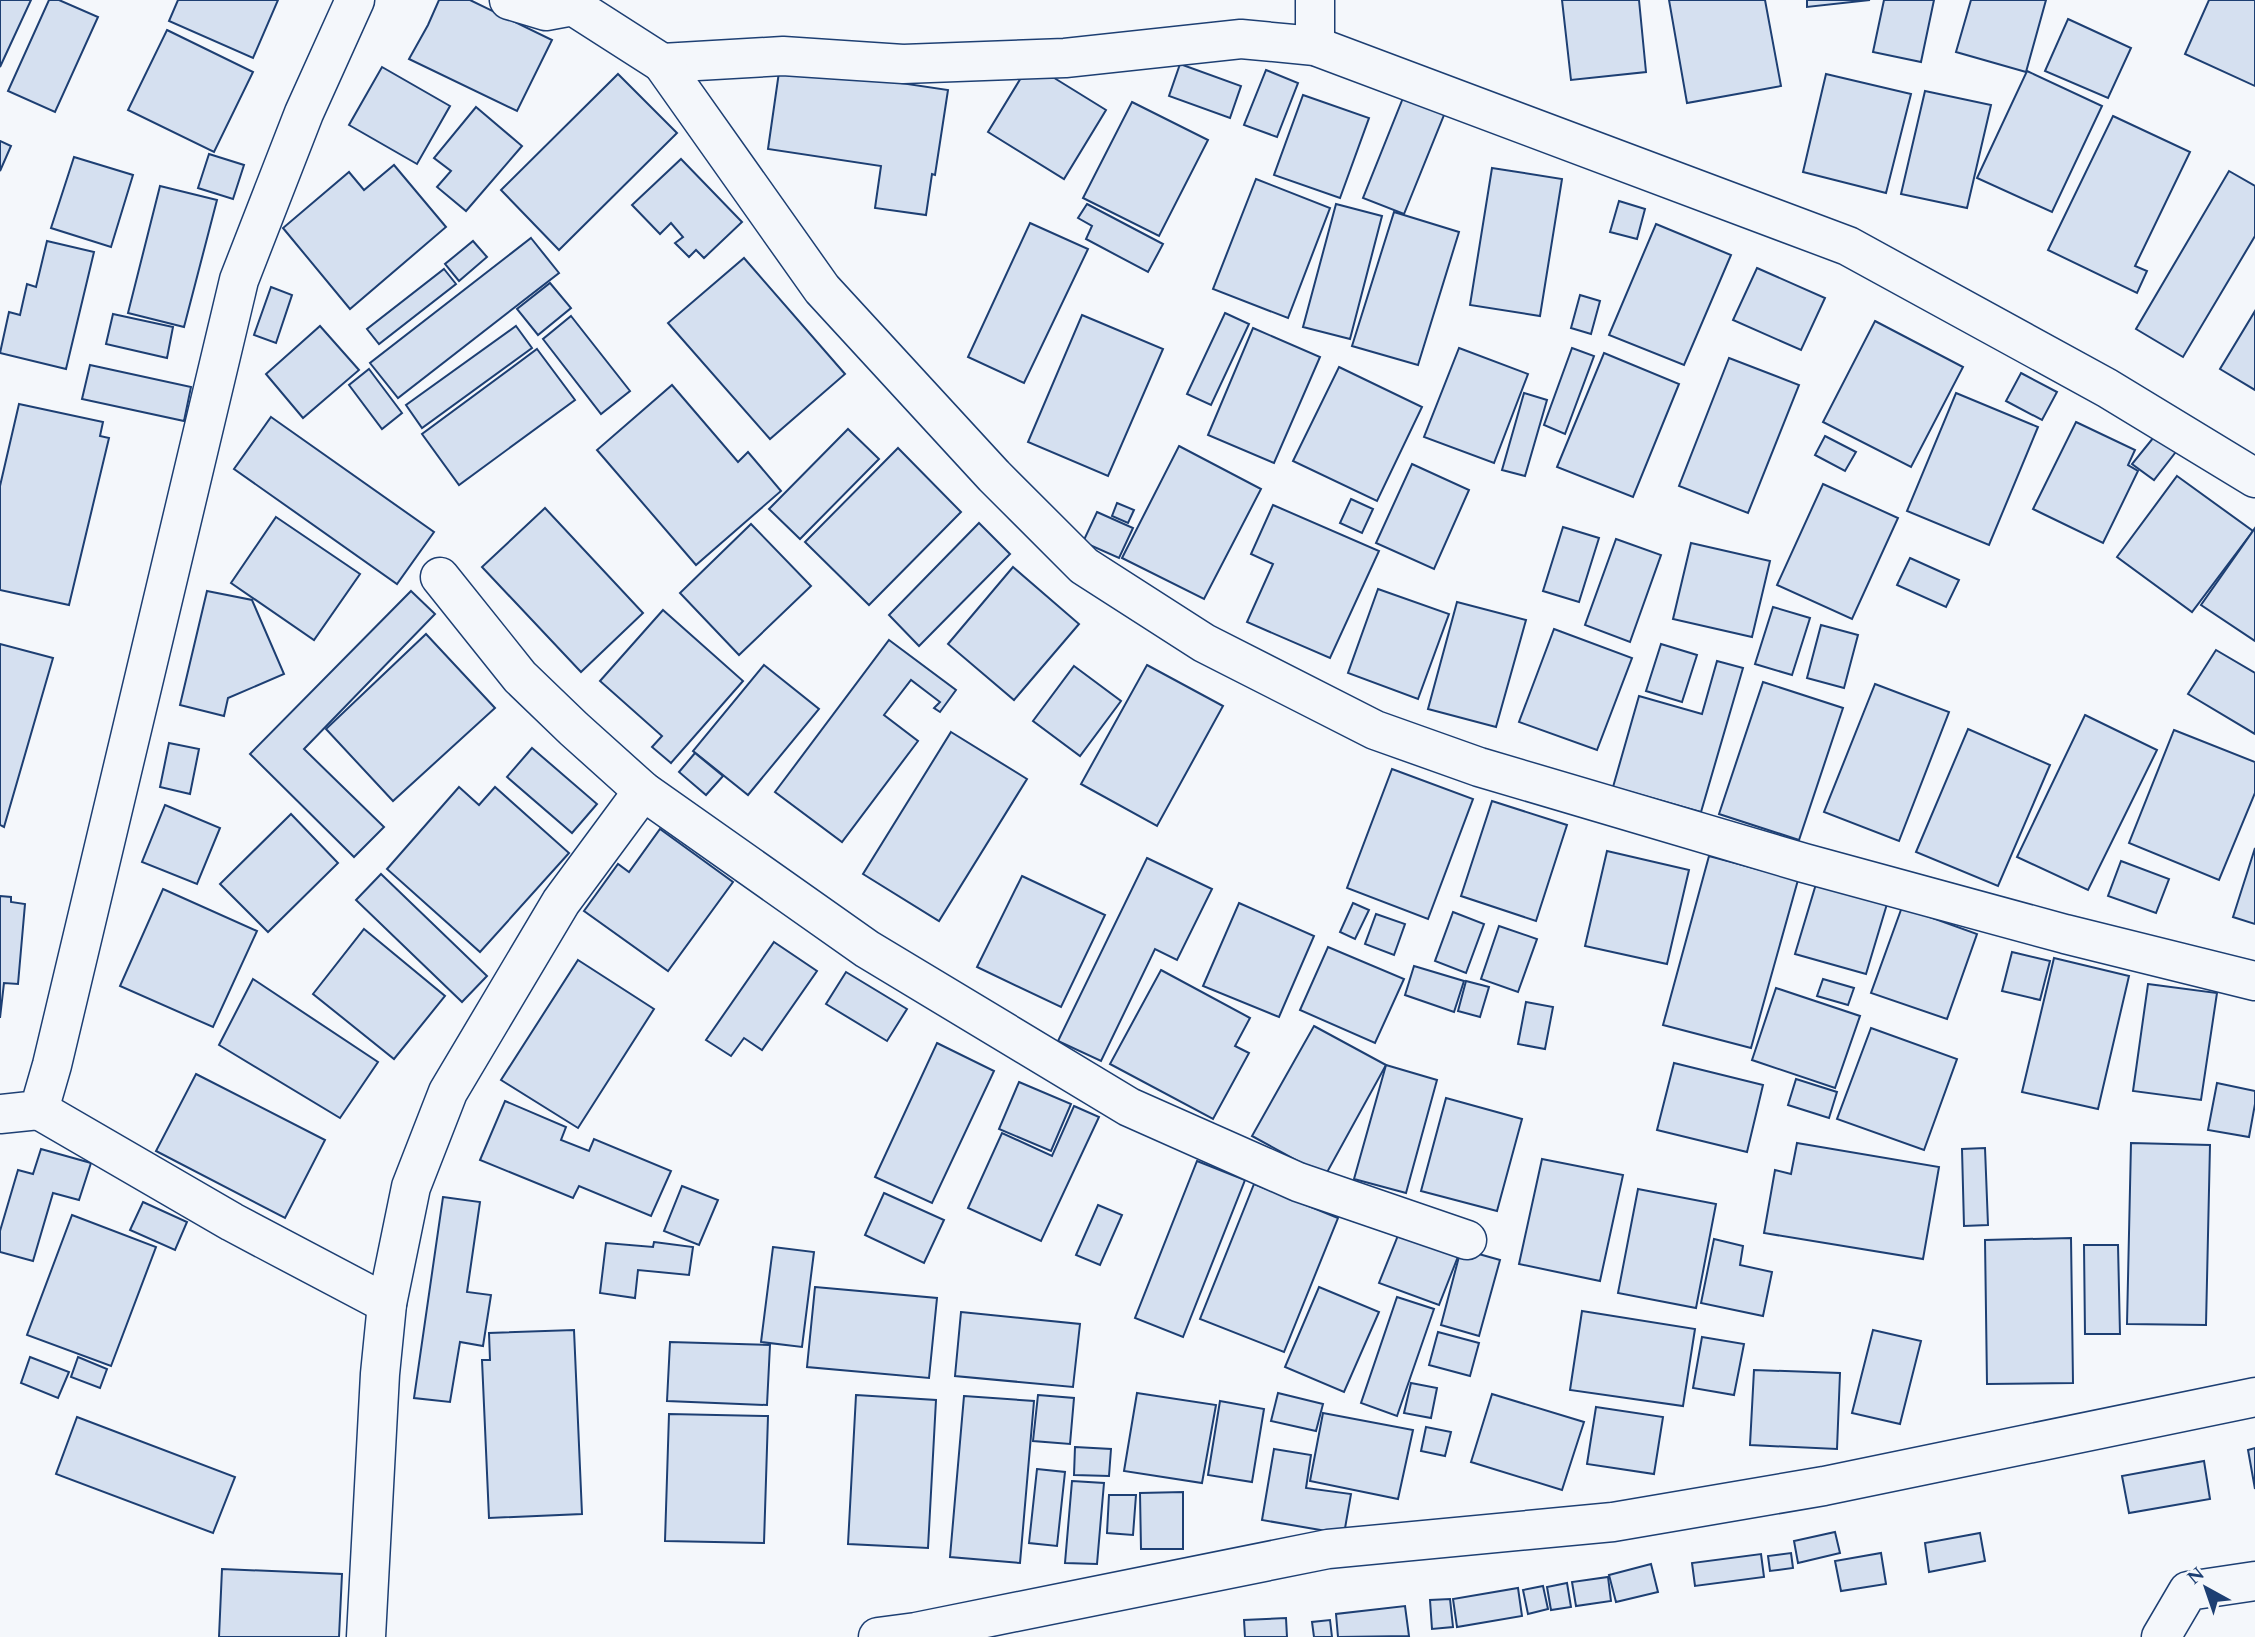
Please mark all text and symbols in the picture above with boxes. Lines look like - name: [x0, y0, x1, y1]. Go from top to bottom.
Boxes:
- north arrow: [2171, 1553, 2241, 1623]
- text: N: [2181, 1560, 2211, 1592]

